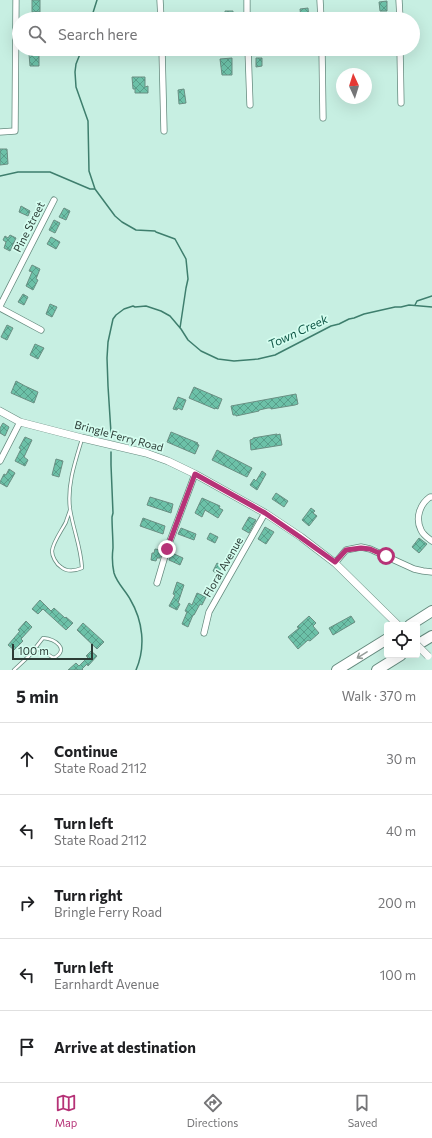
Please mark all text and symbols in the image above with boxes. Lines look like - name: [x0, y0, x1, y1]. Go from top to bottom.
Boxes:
- search box: [12, 12, 420, 56]
- icon: search: [26, 23, 48, 45]
- text: Search here: [58, 25, 137, 43]
- north arrow: [336, 68, 372, 104]
- street label: Pine Street: [10, 199, 47, 254]
- water label: Town Creek: [265, 311, 330, 351]
- street label: Bringle Ferry Road: [73, 417, 165, 454]
- street label: Floral Avenue: [200, 534, 245, 599]
- route end: [158, 540, 176, 558]
- route start: [377, 547, 395, 565]
- map controls: [384, 622, 420, 658]
- button: locate: [384, 622, 420, 658]
- scale bar: [12, 642, 93, 661]
- text: 100 m: [18, 644, 49, 657]
- one-way arrow: [356, 651, 368, 659]
- text: 5 min: [16, 686, 59, 707]
- text: Walk · 370 m: [342, 688, 416, 704]
- text: Continue: [54, 742, 118, 760]
- icon: ahead: [16, 748, 38, 770]
- text: 30 m: [386, 751, 416, 767]
- text: State Road 2112: [54, 760, 147, 776]
- text: Turn left: [54, 814, 113, 832]
- icon: left: [16, 820, 38, 842]
- text: 40 m: [386, 823, 416, 839]
- text: State Road 2112: [54, 832, 147, 848]
- text: Turn right: [54, 886, 123, 904]
- icon: right: [16, 892, 38, 914]
- text: 200 m: [378, 895, 416, 911]
- text: Bringle Ferry Road: [54, 904, 162, 920]
- text: Turn left: [54, 958, 113, 976]
- icon: left: [16, 964, 38, 986]
- text: 100 m: [380, 967, 416, 983]
- text: Earnhardt Avenue: [54, 976, 159, 992]
- icon: arrive: [16, 1036, 38, 1058]
- text: Arrive at destination: [54, 1038, 196, 1056]
- tab: Map: [55, 1092, 77, 1129]
- tab: Directions: [187, 1092, 238, 1129]
- tab: Saved: [348, 1092, 377, 1129]

